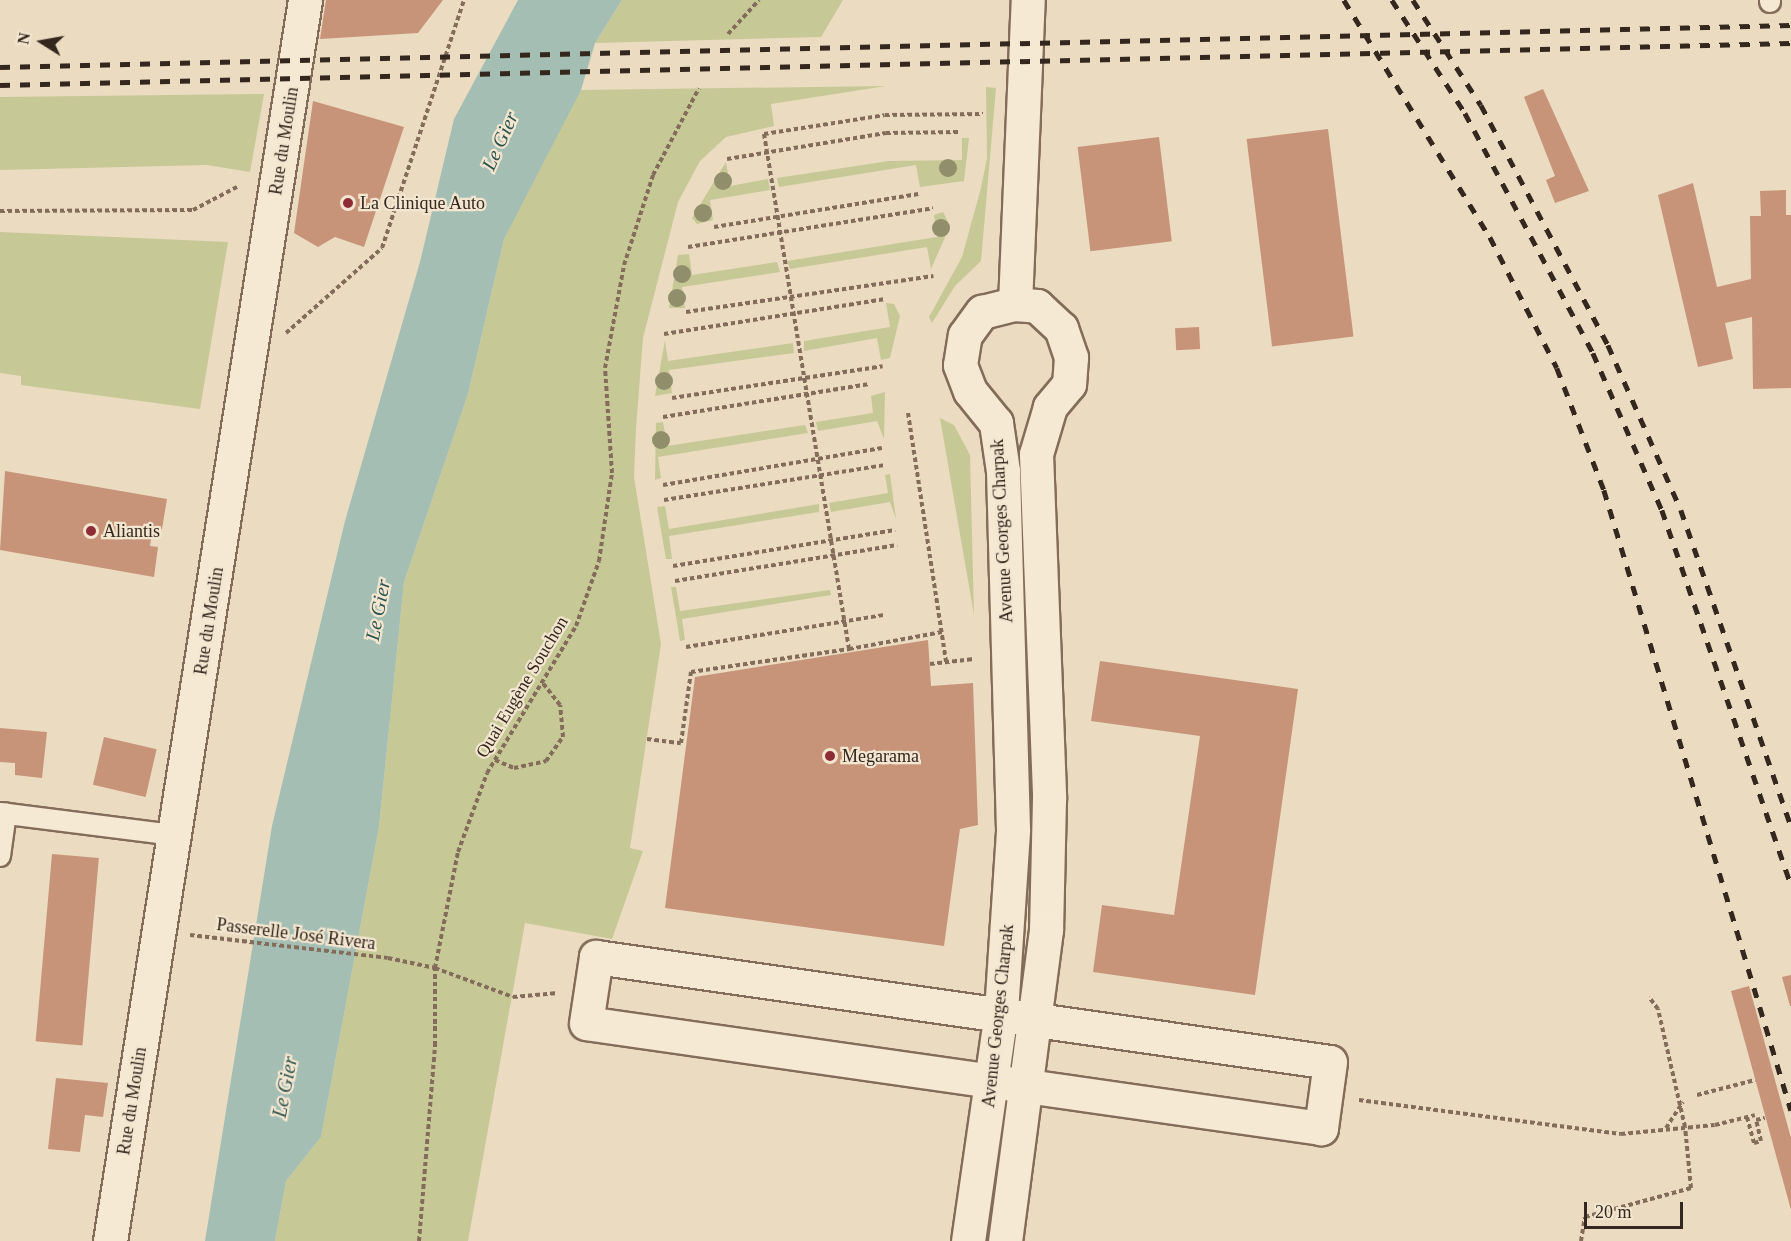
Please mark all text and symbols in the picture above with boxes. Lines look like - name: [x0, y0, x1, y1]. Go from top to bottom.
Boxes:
- north arrow: [12, 12, 72, 72]
- text: N: [14, 31, 33, 46]
- street label: Rue du Moulin: [265, 85, 303, 197]
- water label: Le Gier: [476, 108, 524, 174]
- place label: La Clinique Auto: [360, 192, 486, 214]
- marker: La Clinique Auto: [341, 196, 355, 210]
- street label: Avenue Georges Charpak: [986, 438, 1018, 624]
- place label: Aliantis: [103, 520, 160, 542]
- marker: Aliantis: [84, 524, 98, 538]
- street label: Rue du Moulin: [190, 565, 228, 677]
- water label: Le Gier: [360, 577, 396, 643]
- street label: Quai Eugène Souchon: [471, 612, 573, 762]
- place label: Megarama: [842, 745, 919, 767]
- marker: Megarama: [823, 749, 837, 763]
- street label: Passerelle José Rivera: [215, 914, 377, 954]
- street label: Avenue Georges Charpak: [978, 923, 1018, 1109]
- street label: Rue du Moulin: [113, 1045, 151, 1157]
- water label: Le Gier: [267, 1054, 303, 1120]
- scale bar: [1587, 1190, 1686, 1228]
- text: 20 m: [1595, 1202, 1632, 1222]

